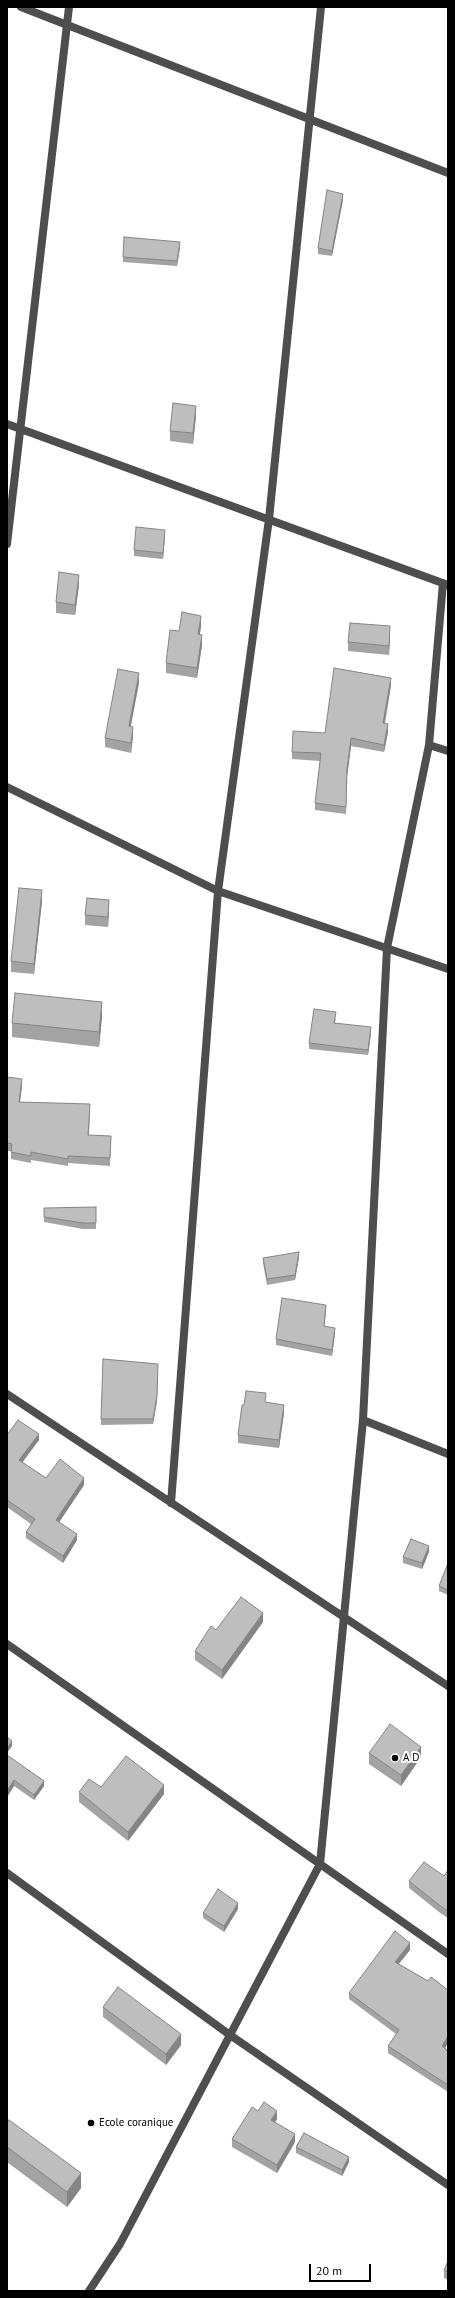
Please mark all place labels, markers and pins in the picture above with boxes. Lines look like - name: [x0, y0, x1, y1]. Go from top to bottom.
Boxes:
- place label: A D: [403, 1751, 420, 1765]
- marker: A D: [390, 1753, 400, 1763]
- place label: Ecole coranique: [99, 2116, 173, 2130]
- marker: Ecole coranique: [86, 2118, 96, 2128]

